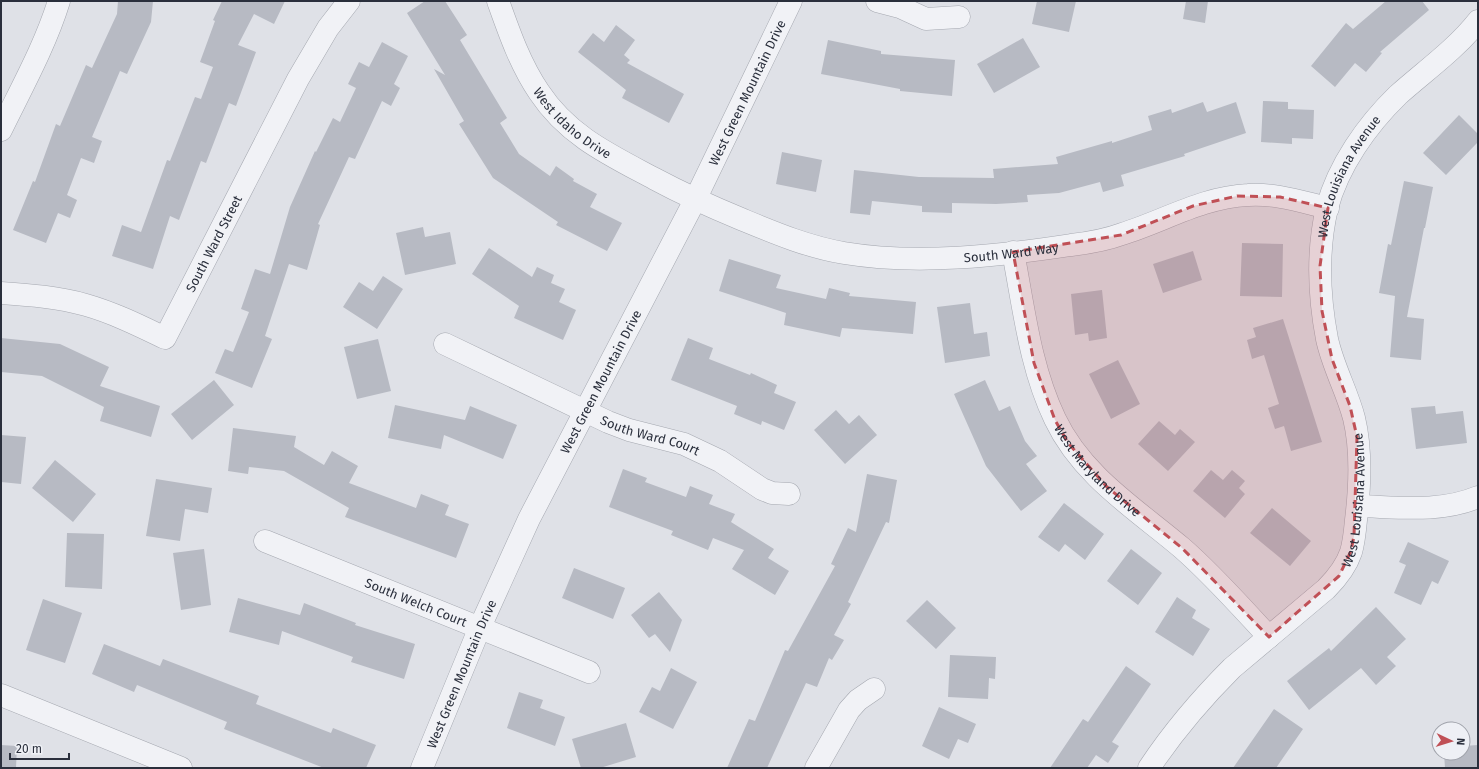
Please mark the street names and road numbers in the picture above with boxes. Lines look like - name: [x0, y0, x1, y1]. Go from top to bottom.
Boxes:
- street label: West Green Mountain Drive: [706, 17, 789, 168]
- street label: West Idaho Drive: [530, 85, 614, 162]
- street label: West Louisiana Avenue: [1315, 112, 1384, 239]
- street label: South Ward Street: [183, 193, 245, 295]
- street label: South Ward Way: [963, 240, 1060, 265]
- street label: West Green Mountain Drive: [557, 307, 645, 456]
- street label: South Ward Court: [598, 413, 702, 459]
- street label: West Maryland Drive: [1051, 422, 1143, 520]
- street label: West Louisiana Avenue: [1338, 432, 1368, 570]
- street label: South Welch Court: [363, 575, 469, 630]
- street label: West Green Mountain Drive: [424, 597, 499, 751]

